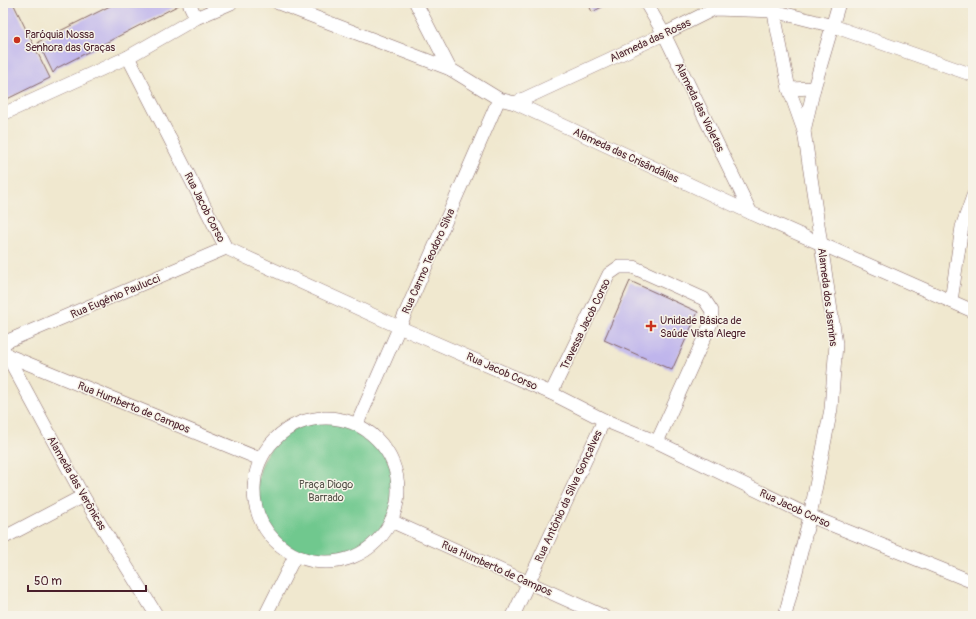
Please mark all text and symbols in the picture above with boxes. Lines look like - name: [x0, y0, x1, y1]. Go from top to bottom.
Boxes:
- street label: Alameda das Rosas: [608, 16, 693, 65]
- place label: Paróquia Nossa Senhora das Graças: [25, 28, 115, 54]
- marker: Paróquia Nossa Senhora das Graças: [12, 35, 22, 45]
- street label: Alameda das Violetas: [672, 60, 727, 154]
- street label: Alameda das Crisândálias: [571, 125, 681, 186]
- street label: Rua Jacob Corso: [181, 170, 228, 244]
- street label: Rua Carmo Teodoro Silva: [399, 206, 458, 316]
- street label: Alameda dos Jasmins: [815, 247, 840, 347]
- street label: Rua Eugênio Paulucci: [69, 272, 162, 321]
- street label: Travessa Jacob Corso: [558, 277, 613, 372]
- place label: Unidade Básica de Saúde Vista Alegre: [660, 314, 746, 340]
- marker: Unidade Básica de Saúde Vista Alegre: [645, 320, 657, 332]
- street label: Rua Jacob Corso: [464, 350, 539, 393]
- street label: Rua Humberto de Campos: [76, 379, 192, 436]
- street label: Rua Antônio da Silva Gonçalves: [532, 428, 605, 564]
- street label: Alameda das Verônicas: [44, 434, 109, 533]
- park label: Praça Diogo Barrado: [299, 478, 353, 504]
- street label: Rua Jacob Corso: [757, 486, 832, 531]
- street label: Rua Humberto de Campos: [439, 538, 554, 599]
- scale bar: [28, 567, 146, 593]
- text: 50 m: [34, 574, 62, 589]

